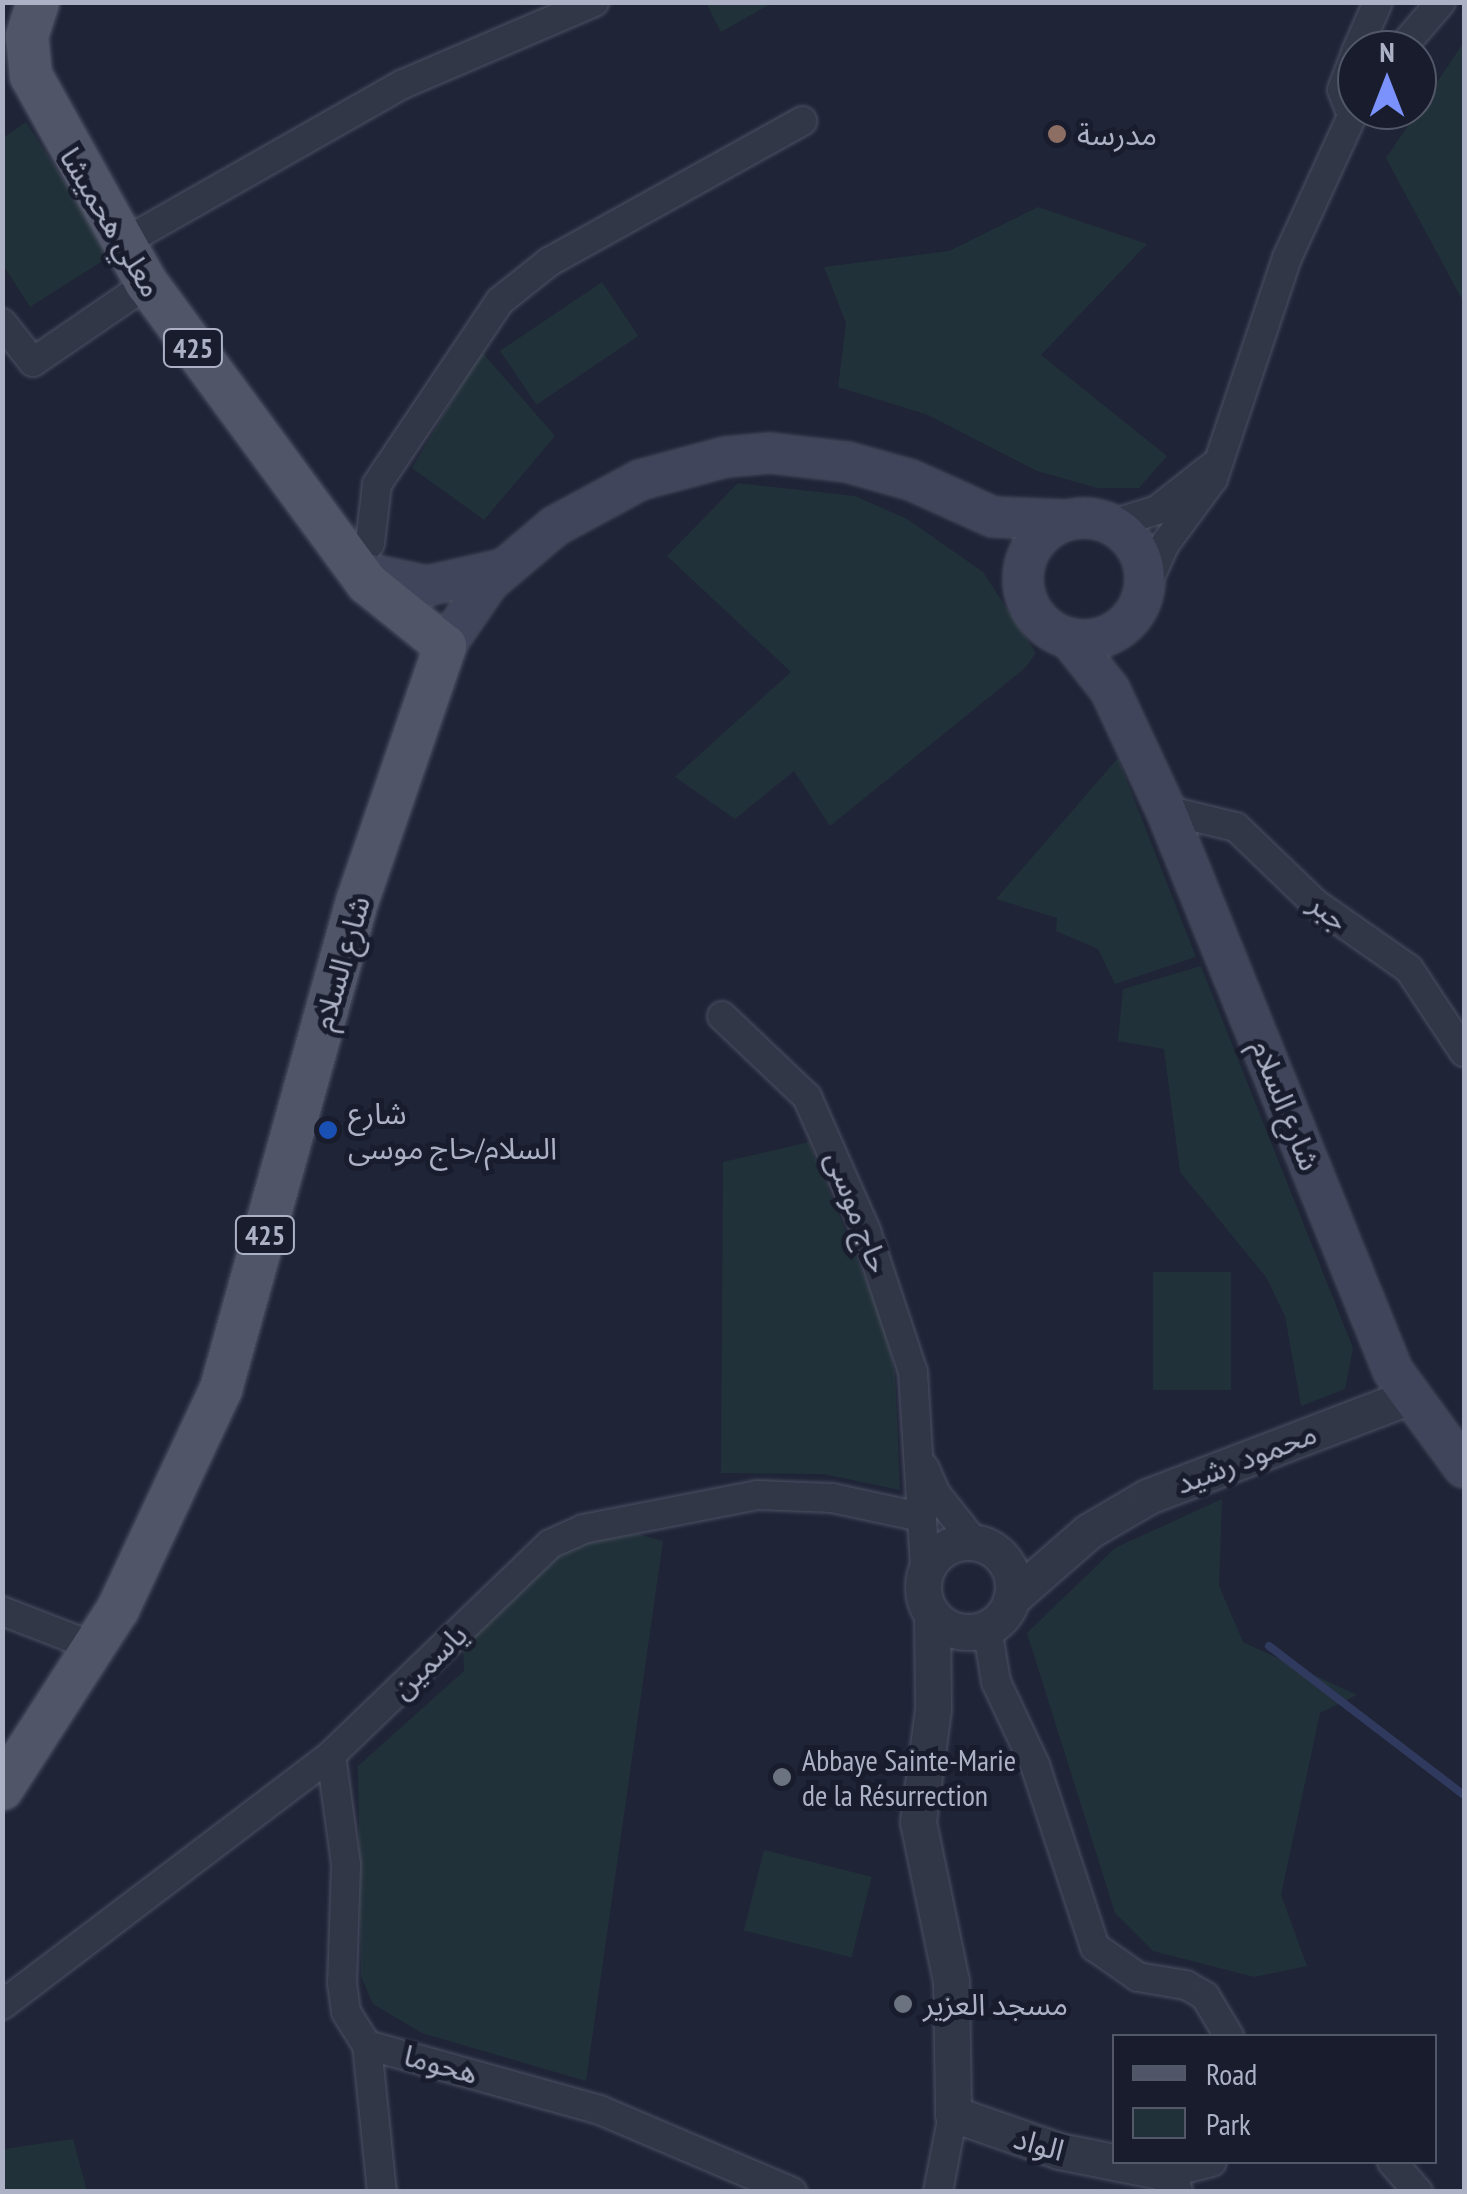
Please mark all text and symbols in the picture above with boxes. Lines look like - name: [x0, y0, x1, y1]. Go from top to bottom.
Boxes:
- north arrow: [1337, 30, 1437, 130]
- text: N: [1379, 33, 1395, 70]
- place label: مدرسة: [1077, 116, 1157, 152]
- marker: مدرسة: [1046, 123, 1068, 145]
- street label: معلي هحميشا: [52, 141, 170, 303]
- road number: 425: [160, 325, 226, 371]
- street label: جبر: [1302, 885, 1356, 939]
- street label: شارع السلام: [305, 892, 377, 1034]
- street label: شارع السلام: [1244, 1034, 1328, 1176]
- place label: شارع السلام/حاج موسى: [348, 1095, 557, 1166]
- marker: شارع السلام/حاج موسى: [317, 1119, 339, 1141]
- street label: حاج موسى: [818, 1146, 898, 1278]
- road number: 425: [232, 1212, 298, 1258]
- street label: محمود رشيد: [1171, 1415, 1321, 1501]
- street label: ياسمين: [384, 1616, 474, 1706]
- place label: Abbaye Sainte-Marie de la Résurrection: [802, 1742, 1016, 1812]
- marker: Abbaye Sainte-Marie de la Résurrection: [771, 1766, 793, 1788]
- place label: مسجد العزير: [923, 1986, 1068, 2022]
- marker: مسجد العزير: [892, 1993, 914, 2015]
- legend: [1112, 2034, 1437, 2164]
- street label: هحوما: [400, 2037, 482, 2091]
- text: Road: [1206, 2054, 1257, 2093]
- text: Park: [1206, 2104, 1251, 2143]
- street label: الواد: [1010, 2120, 1068, 2168]

